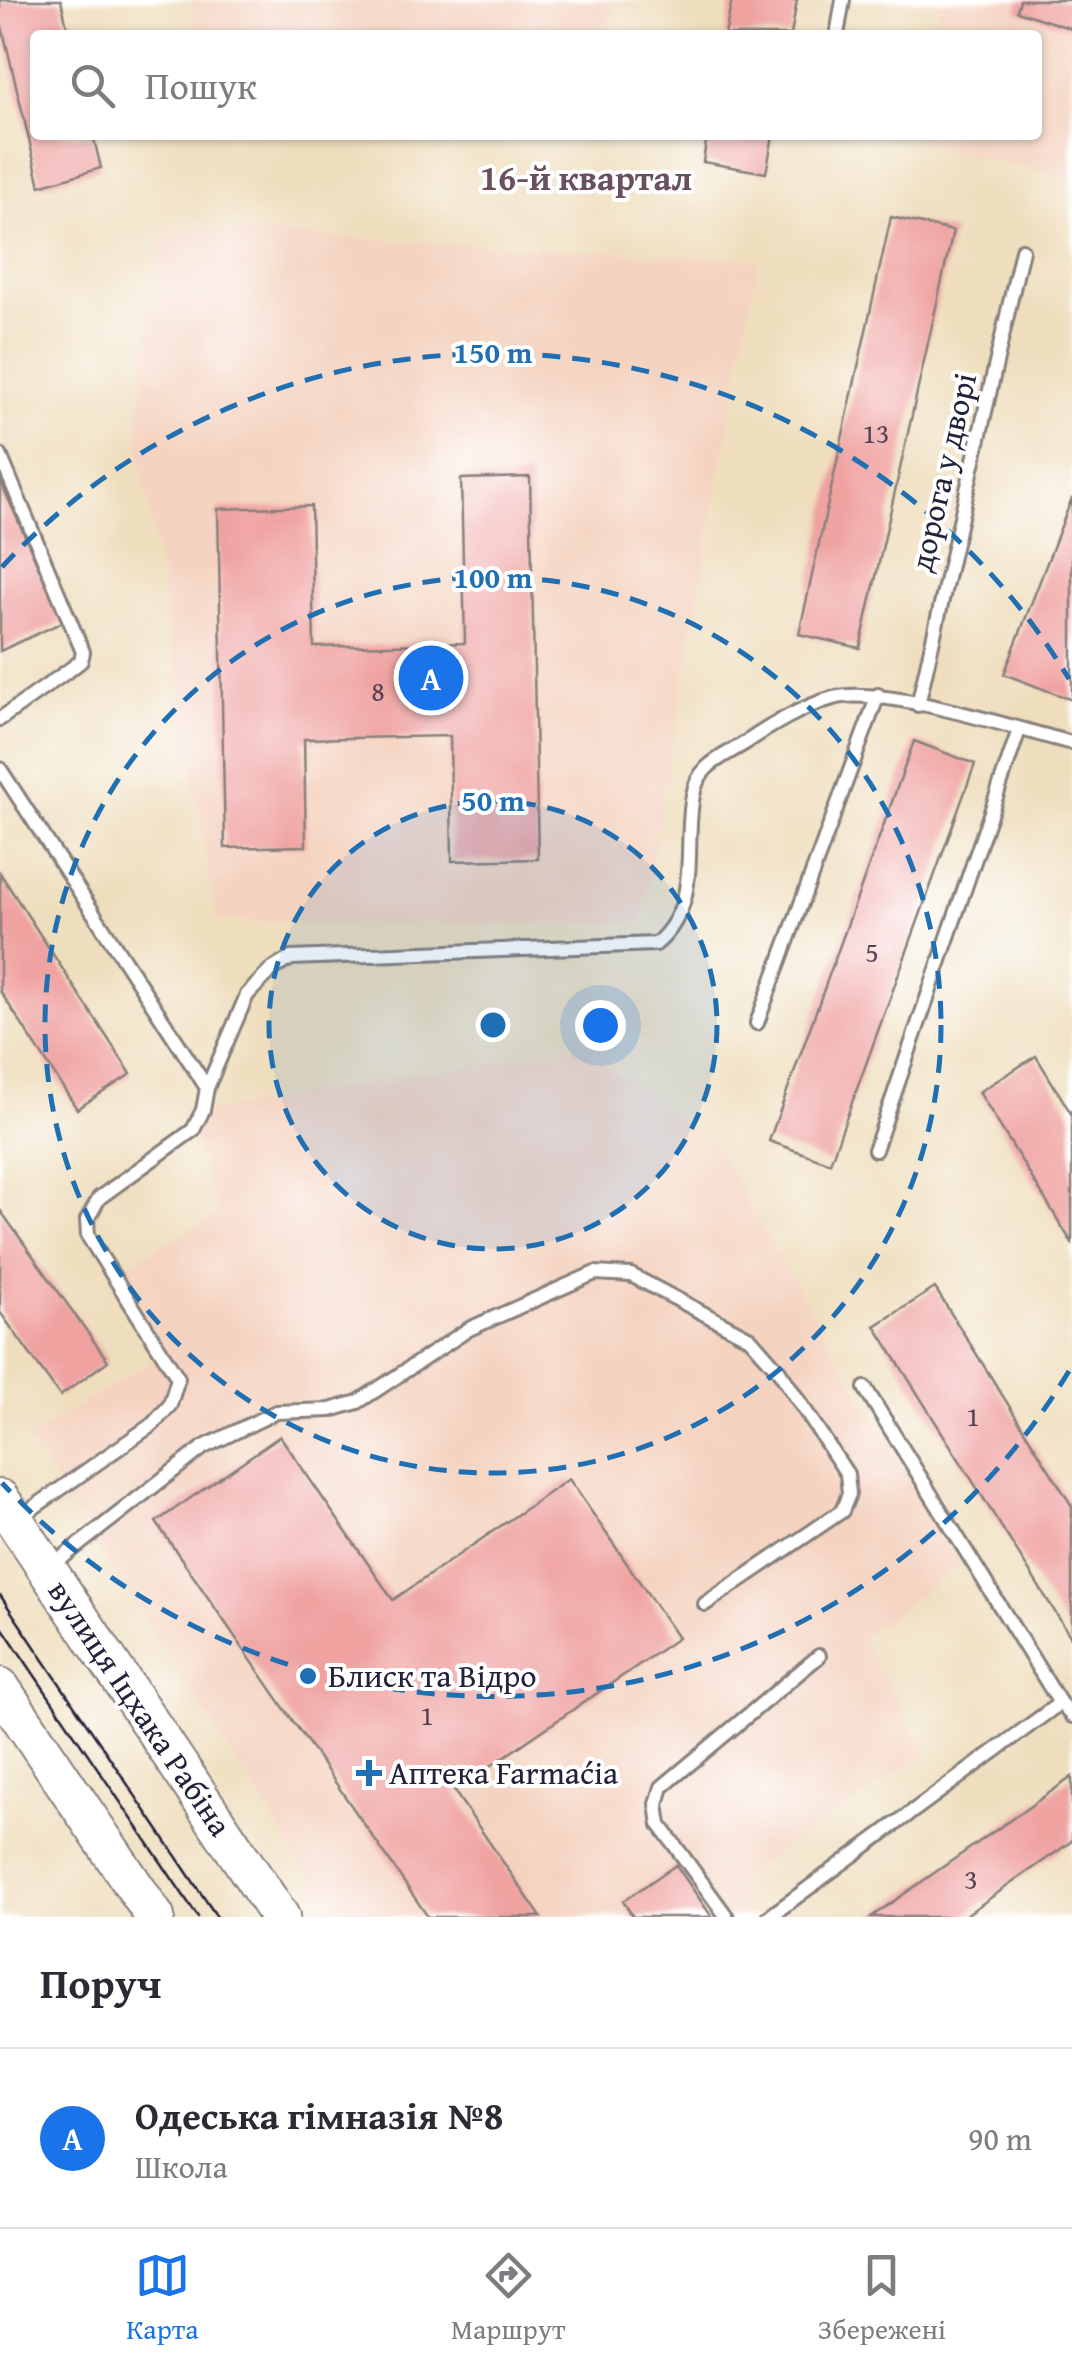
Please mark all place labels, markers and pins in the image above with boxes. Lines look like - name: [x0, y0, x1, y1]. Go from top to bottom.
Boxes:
- pin: A: [398, 640, 464, 716]
- centre of rings: [475, 1007, 511, 1043]
- place label: Блиск та Відро: [328, 1652, 537, 1699]
- marker: Блиск та Відро: [297, 1665, 319, 1687]
- place label: Аптека Farmaćia: [389, 1749, 618, 1796]
- marker: Аптека Farmaćia: [358, 1762, 380, 1784]

